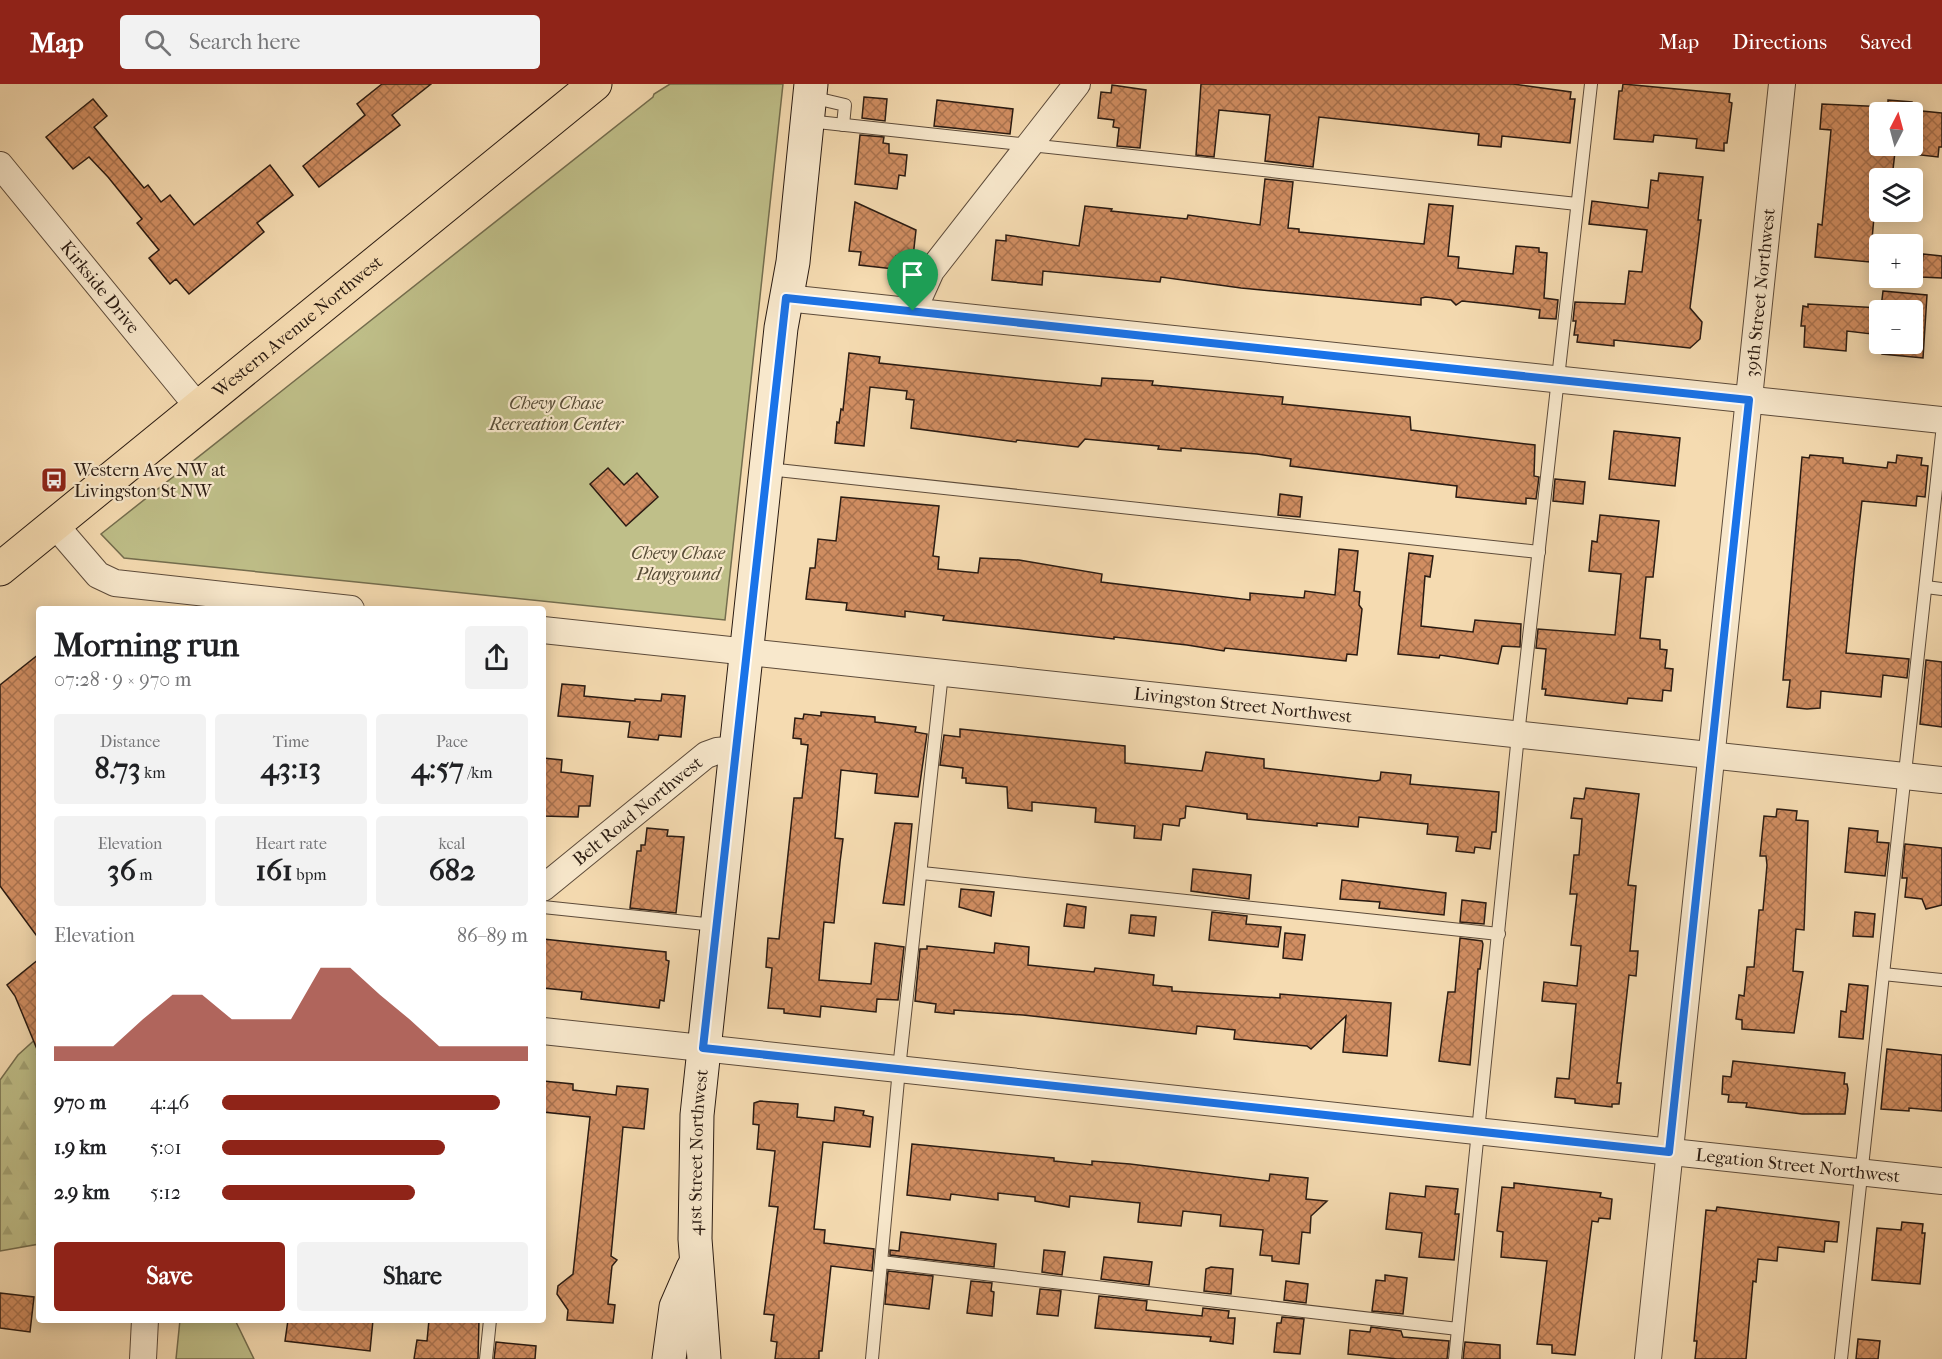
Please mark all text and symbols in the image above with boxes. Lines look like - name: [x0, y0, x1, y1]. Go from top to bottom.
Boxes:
- search box: [120, 15, 540, 69]
- text: Map: [30, 26, 84, 59]
- icon: search: [141, 26, 174, 59]
- text: Search here: [189, 29, 300, 55]
- text: Map: [1659, 30, 1699, 54]
- text: Directions: [1732, 30, 1827, 54]
- text: Saved: [1860, 30, 1912, 54]
- north arrow: [1869, 102, 1923, 156]
- map controls: [1869, 102, 1923, 354]
- button: layers: [1869, 168, 1923, 222]
- street label: 39th Street Northwest: [1741, 207, 1779, 379]
- button: +: [1869, 234, 1923, 288]
- street label: Kirkside Drive: [56, 237, 144, 338]
- pin: [887, 249, 938, 311]
- street label: Western Avenue Northwest: [208, 251, 387, 402]
- icon: arrive: [896, 258, 929, 291]
- button: −: [1869, 300, 1923, 354]
- park label: Chevy Chase Recreation Center: [488, 393, 625, 435]
- place label: Western Ave NW at Livingston St NW: [73, 460, 227, 502]
- bus stop icon: Western Ave NW at Livingston St NW: [39, 465, 69, 495]
- park label: Chevy Chase Playground: [631, 543, 726, 585]
- text: Morning run: [54, 626, 239, 665]
- button: share: [465, 626, 528, 689]
- text: 07:28 · 9 × 970 m: [54, 668, 191, 691]
- street label: Livingston Street Northwest: [1133, 683, 1354, 727]
- text: Distance: [100, 732, 160, 751]
- text: Time: [273, 732, 309, 751]
- text: Pace: [436, 732, 468, 751]
- text: 8.73: [95, 751, 140, 786]
- text: 43:13: [261, 751, 321, 786]
- text: 4:57: [411, 751, 464, 786]
- street label: Belt Road Northwest: [569, 751, 707, 870]
- text: km: [140, 763, 165, 782]
- text: /km: [464, 763, 493, 782]
- text: Elevation: [98, 834, 162, 853]
- text: Heart rate: [255, 834, 327, 853]
- text: kcal: [439, 834, 465, 853]
- text: 36: [107, 853, 136, 888]
- text: 161: [255, 853, 293, 888]
- text: 682: [429, 853, 475, 888]
- text: m: [136, 865, 153, 884]
- text: bpm: [293, 865, 327, 884]
- text: Elevation: [54, 924, 135, 947]
- text: 86–89 m: [457, 924, 528, 947]
- street label: 41st Street Northwest: [685, 1068, 712, 1236]
- text: 970 m: [54, 1091, 106, 1114]
- text: 4:46: [150, 1091, 189, 1114]
- text: 1.9 km: [54, 1136, 106, 1159]
- text: 5:01: [150, 1136, 182, 1159]
- street label: Legation Street Northwest: [1695, 1144, 1902, 1187]
- text: 2.9 km: [54, 1181, 110, 1204]
- text: 5:12: [150, 1181, 181, 1204]
- button: Save: [54, 1242, 285, 1311]
- button: Share: [297, 1242, 528, 1311]

